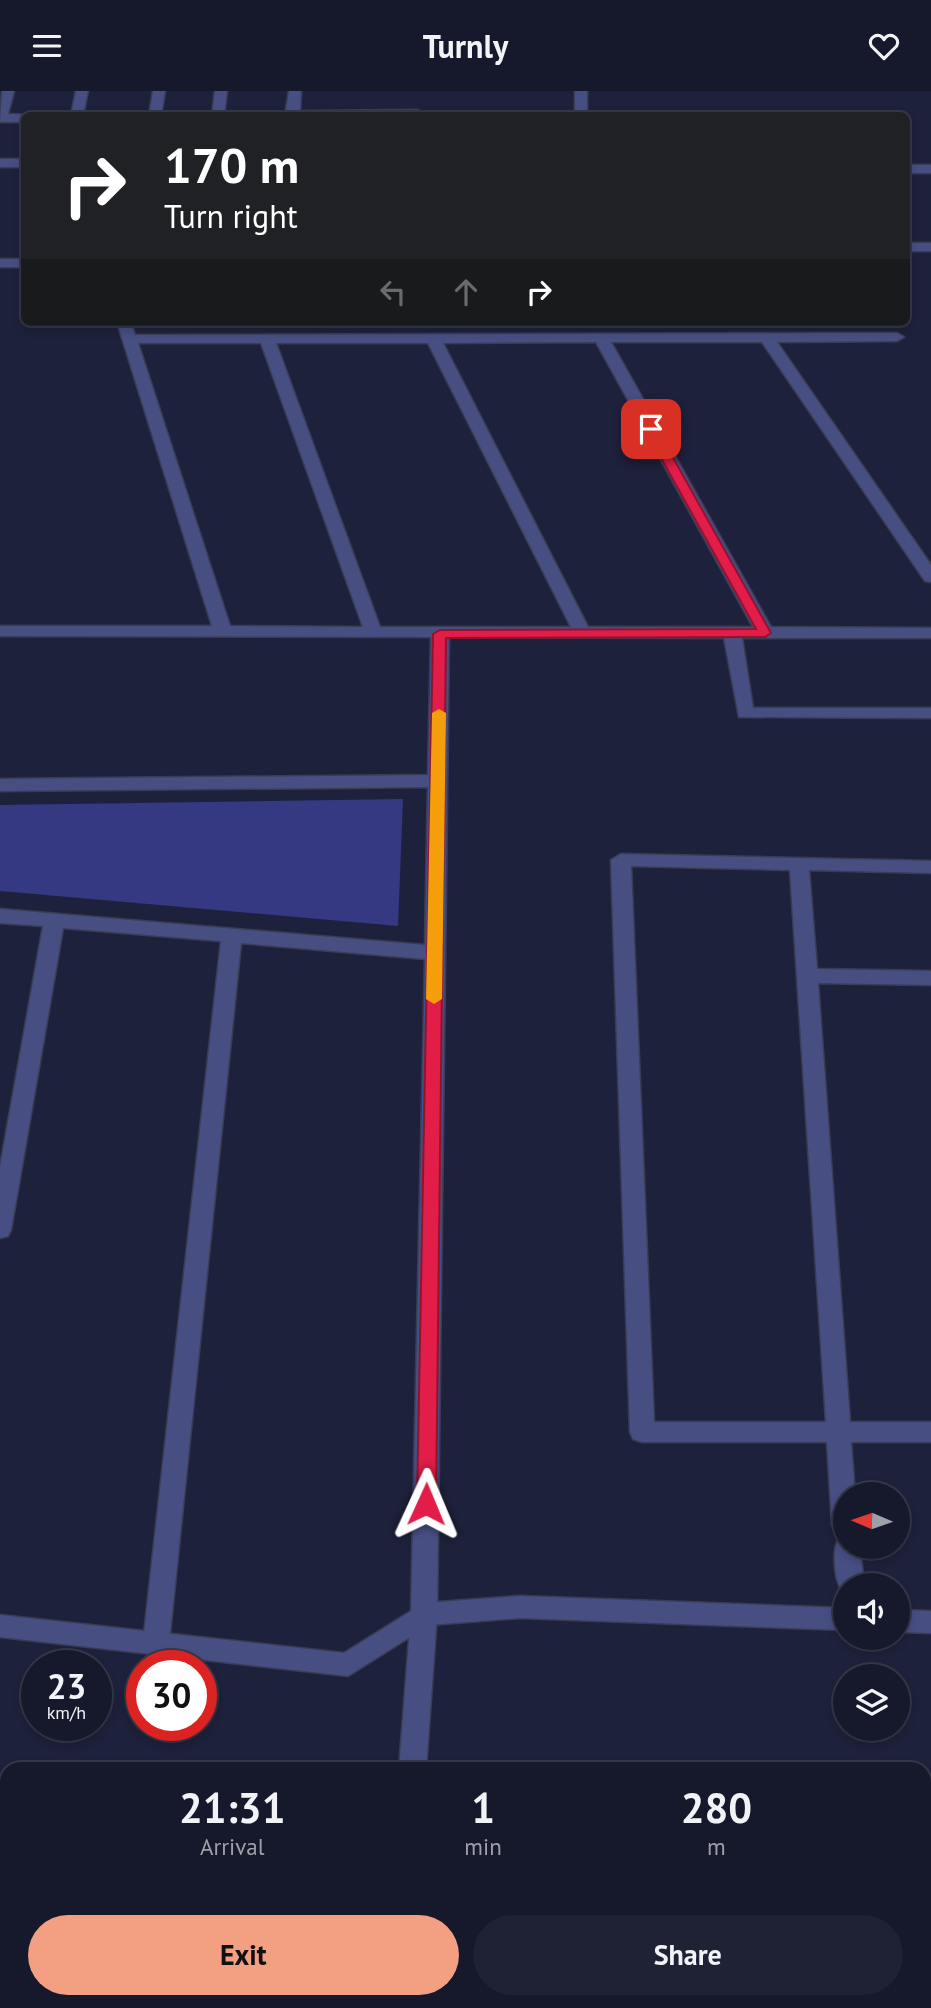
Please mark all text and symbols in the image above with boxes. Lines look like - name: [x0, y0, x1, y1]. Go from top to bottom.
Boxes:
- text: Turnly: [423, 25, 508, 67]
- icon: menu: [28, 27, 66, 65]
- icon: heart: [865, 27, 903, 65]
- text: 170 m: [164, 133, 299, 197]
- icon: right: [49, 140, 140, 231]
- text: Turn right: [164, 195, 298, 237]
- icon: left: [374, 273, 412, 311]
- icon: ahead: [447, 273, 485, 311]
- icon: right: [520, 273, 558, 311]
- pin: [621, 399, 681, 459]
- icon: arrive: [632, 410, 670, 448]
- position arrow: [389, 1467, 463, 1541]
- north arrow: [833, 1482, 910, 1559]
- map controls: [833, 1482, 910, 1741]
- button: sound: [833, 1573, 910, 1650]
- speed limit sign: 30: [126, 1650, 217, 1741]
- text: 23: [47, 1663, 86, 1709]
- button: layers: [833, 1664, 910, 1741]
- text: km/h: [47, 1701, 86, 1724]
- text: 21:31: [179, 1780, 285, 1835]
- text: 1: [471, 1780, 495, 1835]
- text: 280: [681, 1780, 752, 1835]
- text: Arrival: [200, 1832, 264, 1861]
- text: min: [464, 1832, 502, 1861]
- text: m: [707, 1832, 726, 1861]
- button: Exit: [28, 1915, 459, 1995]
- button: Share: [473, 1915, 903, 1995]

